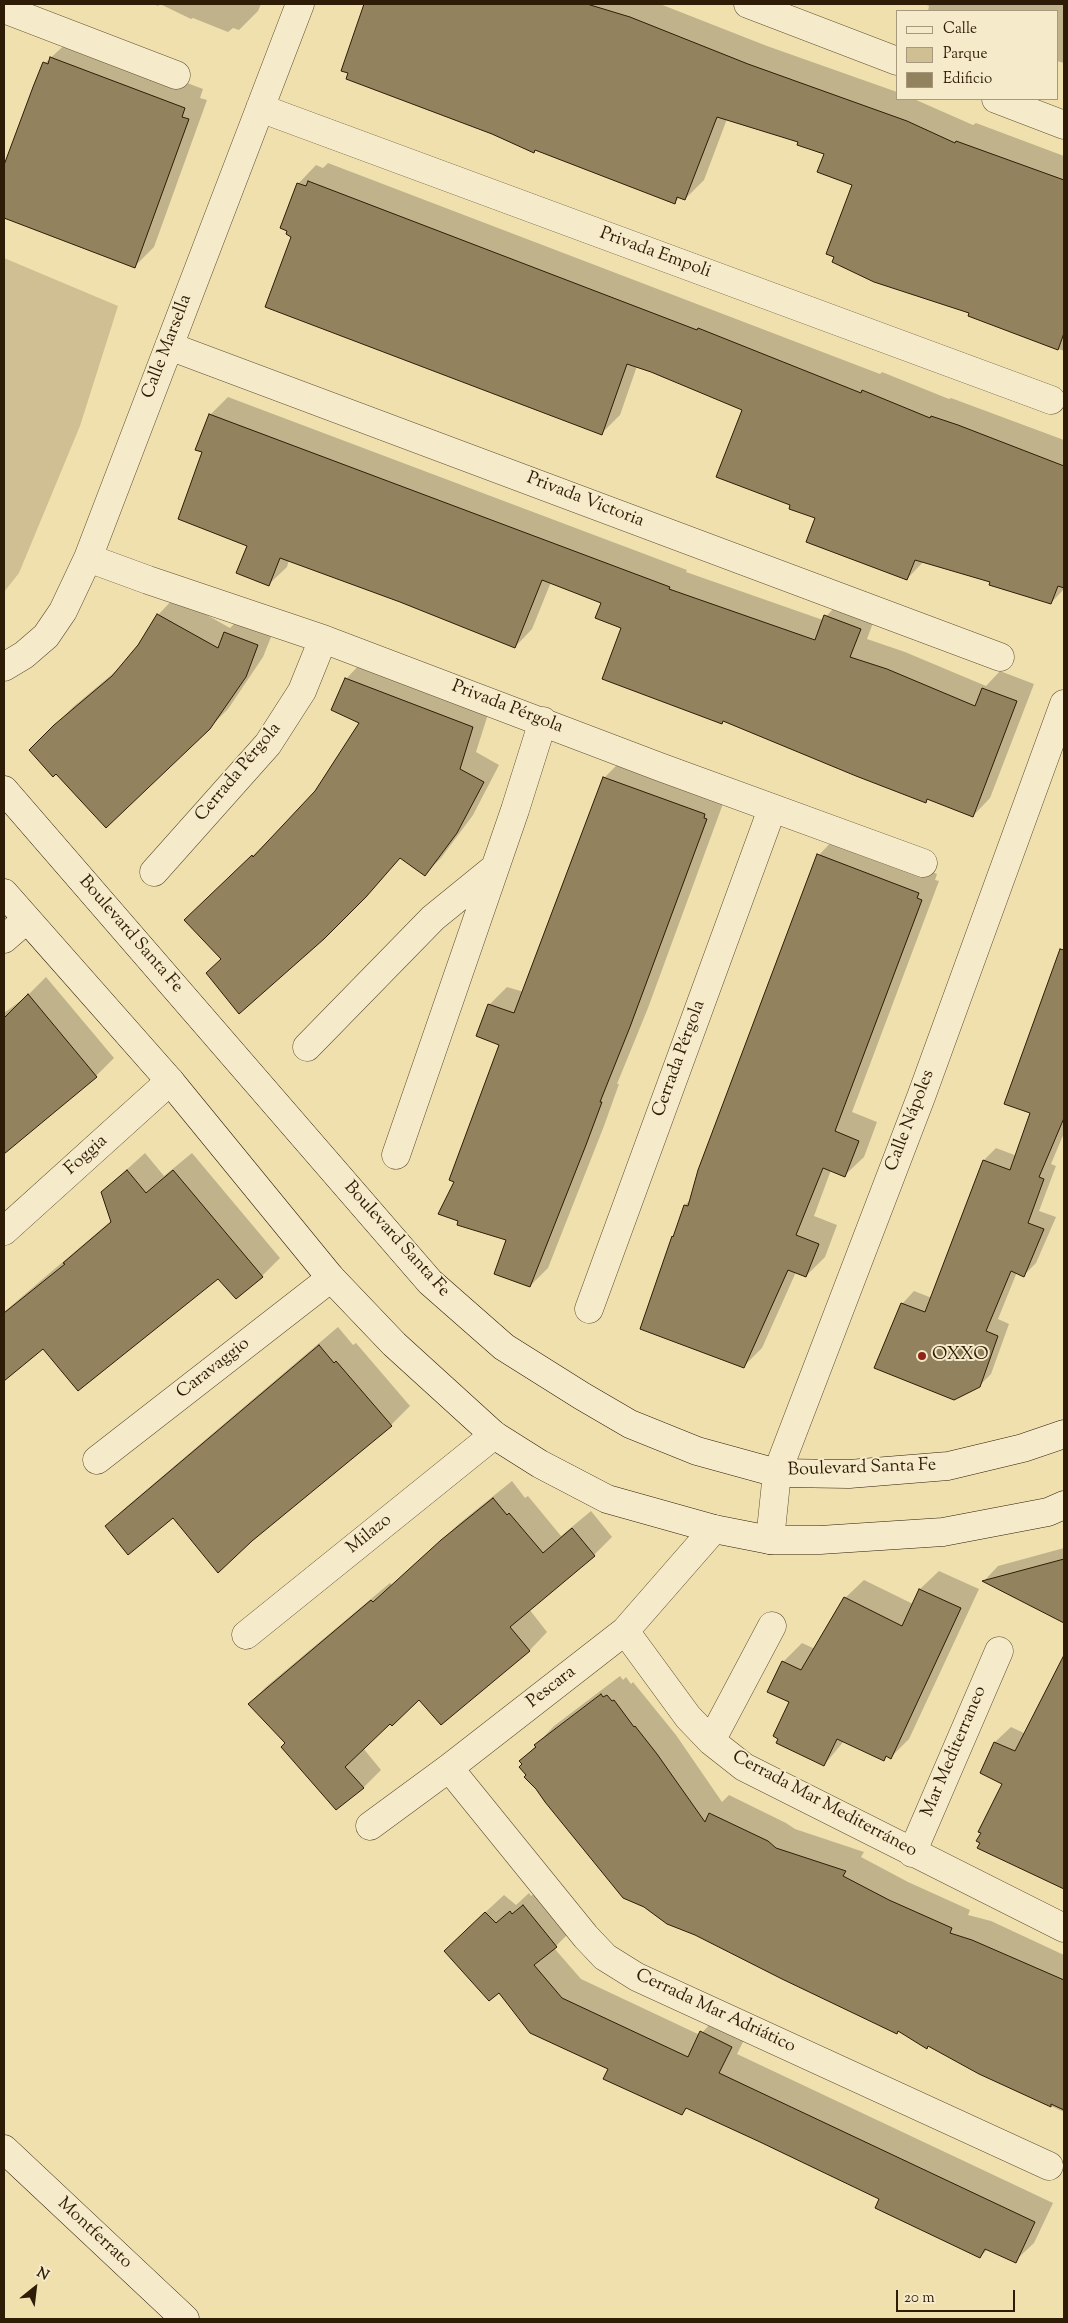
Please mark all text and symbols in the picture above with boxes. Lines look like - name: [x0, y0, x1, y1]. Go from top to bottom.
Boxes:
- legend: [896, 10, 1058, 100]
- text: Calle: [943, 19, 977, 40]
- text: Parque: [943, 44, 987, 65]
- text: Edificio: [943, 69, 992, 90]
- street label: Privada Empoli: [596, 224, 714, 284]
- street label: Calle Marsella: [138, 292, 198, 402]
- street label: Privada Victoria: [523, 469, 647, 533]
- street label: Privada Pérgola: [448, 677, 566, 739]
- street label: Cerrada Pérgola: [191, 719, 287, 827]
- street label: Boulevard Santa Fe: [73, 872, 187, 998]
- street label: Cerrada Pérgola: [649, 998, 711, 1120]
- street label: Calle Nápoles: [882, 1067, 940, 1175]
- street label: Foggia: [61, 1131, 113, 1181]
- street label: Boulevard Santa Fe: [338, 1178, 454, 1302]
- street label: Caravaggio: [173, 1334, 255, 1404]
- place label: OXXO: [932, 1345, 989, 1367]
- marker: OXXO: [916, 1350, 928, 1362]
- street label: Boulevard Santa Fe: [787, 1456, 937, 1482]
- street label: Milazo: [343, 1510, 397, 1560]
- street label: Pescara: [523, 1662, 581, 1714]
- street label: Mar Mediterraneo: [918, 1683, 992, 1821]
- street label: Cerrada Mar Mediterráneo: [728, 1747, 920, 1863]
- street label: Cerrada Mar Adriático: [631, 1965, 799, 2059]
- street label: Montferrato: [52, 2194, 136, 2274]
- north arrow: [10, 2263, 60, 2313]
- text: N: [33, 2263, 52, 2286]
- scale bar: [898, 2280, 1017, 2312]
- text: 20 m: [904, 2288, 935, 2309]

